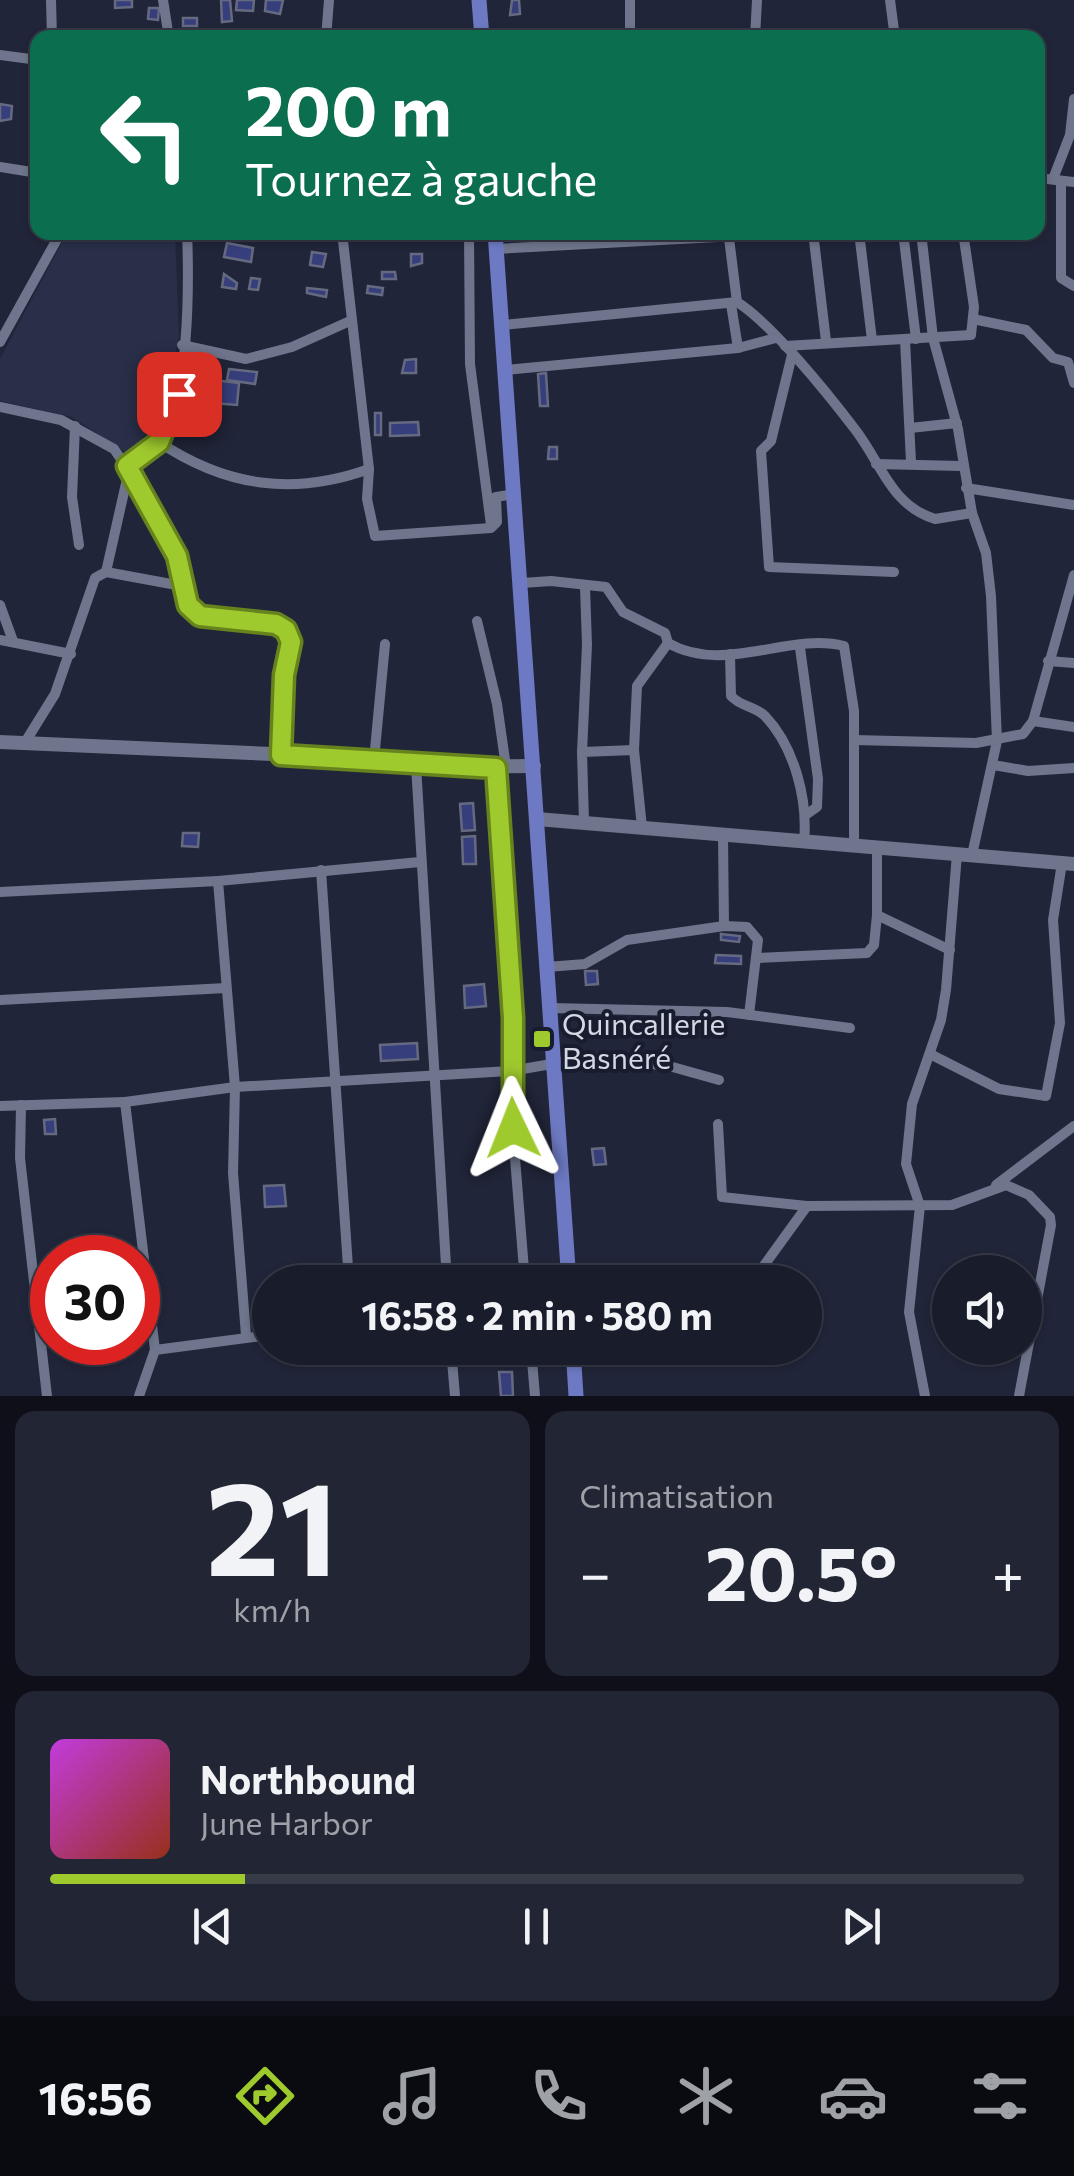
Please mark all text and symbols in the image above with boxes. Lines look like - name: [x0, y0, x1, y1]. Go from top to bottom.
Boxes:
- text: 200 m: [245, 65, 452, 150]
- icon: left: [80, 70, 210, 200]
- text: Tournez à gauche: [245, 150, 597, 205]
- pin: [137, 352, 222, 437]
- icon: arrive: [152, 367, 207, 422]
- place label: Quincallerie Basnéré: [562, 1004, 725, 1075]
- marker: Quincallerie Basnéré: [531, 1028, 553, 1050]
- position arrow: [461, 1076, 565, 1180]
- speed limit sign: 30: [30, 1235, 160, 1365]
- map controls: [932, 1255, 1042, 1365]
- button: sound: [932, 1255, 1042, 1365]
- text: 16:58 · 2 min · 580 m: [361, 1291, 713, 1338]
- text: 21: [206, 1444, 339, 1603]
- text: Climatisation: [580, 1475, 774, 1515]
- text: 20.5°: [705, 1525, 897, 1616]
- text: −: [580, 1538, 611, 1605]
- text: +: [992, 1538, 1024, 1605]
- text: km/h: [233, 1589, 311, 1629]
- text: Northbound: [200, 1755, 416, 1802]
- text: June Harbor: [200, 1802, 373, 1842]
- icon: previous: [185, 1899, 240, 1954]
- icon: pause: [509, 1899, 564, 1954]
- icon: next: [834, 1899, 889, 1954]
- icon: directions: [230, 2061, 300, 2131]
- icon: music: [377, 2061, 447, 2131]
- icon: phone: [524, 2061, 594, 2131]
- icon: climate: [671, 2061, 741, 2131]
- icon: car: [818, 2061, 888, 2131]
- icon: filters: [965, 2061, 1035, 2131]
- text: 16:56: [39, 2069, 153, 2124]

